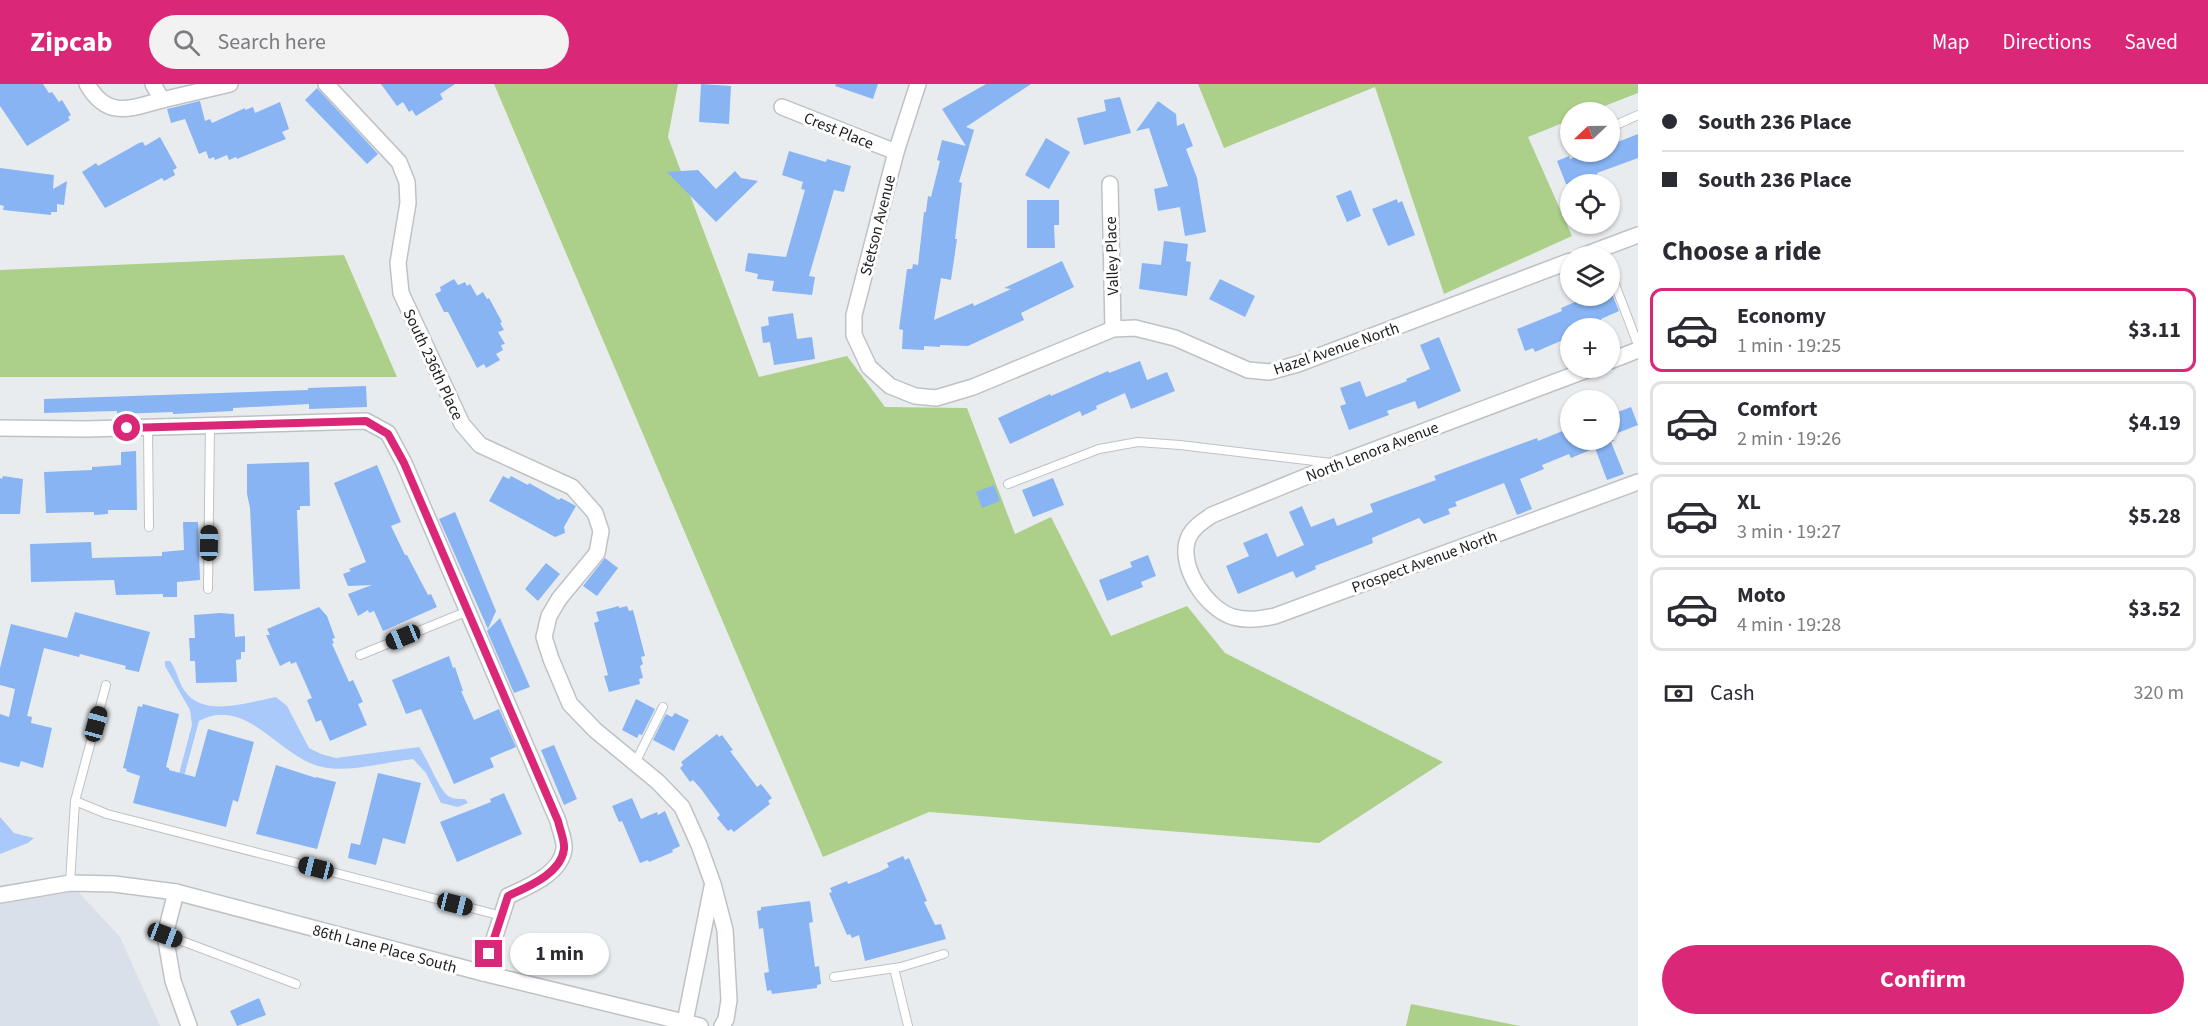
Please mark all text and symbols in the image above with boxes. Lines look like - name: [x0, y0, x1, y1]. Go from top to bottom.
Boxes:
- search box: [149, 15, 569, 69]
- text: Zipcab: [30, 22, 113, 62]
- icon: search: [170, 26, 203, 59]
- text: Search here: [218, 26, 326, 58]
- text: Map: [1932, 27, 1970, 57]
- text: Directions: [2003, 27, 2091, 57]
- text: Saved: [2124, 27, 2178, 57]
- north arrow: [1560, 102, 1620, 162]
- map controls: [1560, 102, 1620, 450]
- text: South 236 Place: [1698, 106, 1852, 138]
- street label: Crest Place: [800, 107, 877, 155]
- text: South 236 Place: [1698, 164, 1852, 196]
- street label: Stetson Avenue: [855, 173, 901, 278]
- button: locate: [1560, 174, 1620, 234]
- street label: Valley Place: [1100, 216, 1124, 296]
- text: Choose a ride: [1662, 232, 1822, 271]
- button: layers: [1560, 246, 1620, 306]
- text: Economy: [1737, 300, 1826, 332]
- icon: car: [1665, 303, 1719, 357]
- street label: South 236th Place: [398, 305, 469, 424]
- text: $3.11: [2128, 314, 2181, 346]
- street label: Hazel Avenue North: [1271, 317, 1402, 381]
- button: +: [1560, 318, 1620, 378]
- text: 1 min · 19:25: [1737, 332, 1841, 360]
- button: −: [1560, 390, 1620, 450]
- text: Comfort: [1737, 393, 1818, 425]
- icon: car: [1665, 396, 1719, 450]
- text: $4.19: [2128, 407, 2181, 439]
- route start: [113, 414, 140, 441]
- street label: North Lenora Avenue: [1303, 416, 1442, 487]
- text: 2 min · 19:26: [1737, 425, 1841, 453]
- text: XL: [1737, 486, 1761, 518]
- icon: car: [1665, 489, 1719, 543]
- text: $5.28: [2128, 500, 2181, 532]
- text: 3 min · 19:27: [1737, 518, 1841, 546]
- car: [200, 525, 218, 561]
- street label: Prospect Avenue North: [1348, 525, 1500, 599]
- text: Moto: [1737, 579, 1786, 611]
- icon: car: [1665, 582, 1719, 636]
- text: $3.52: [2128, 593, 2181, 625]
- text: 4 min · 19:28: [1737, 611, 1841, 639]
- car: [383, 622, 423, 652]
- icon: cash: [1662, 677, 1695, 710]
- text: Cash: [1710, 677, 1755, 709]
- text: 320 m: [2134, 679, 2184, 707]
- car: [83, 704, 109, 744]
- car: [296, 855, 336, 881]
- car: [435, 891, 475, 917]
- street label: 86th Lane Place South: [310, 919, 459, 979]
- car: [145, 920, 185, 950]
- callout: 1 min: [510, 933, 609, 975]
- route end: [475, 940, 502, 967]
- text: 1 min: [535, 940, 584, 968]
- button: Confirm: [1662, 945, 2184, 1014]

